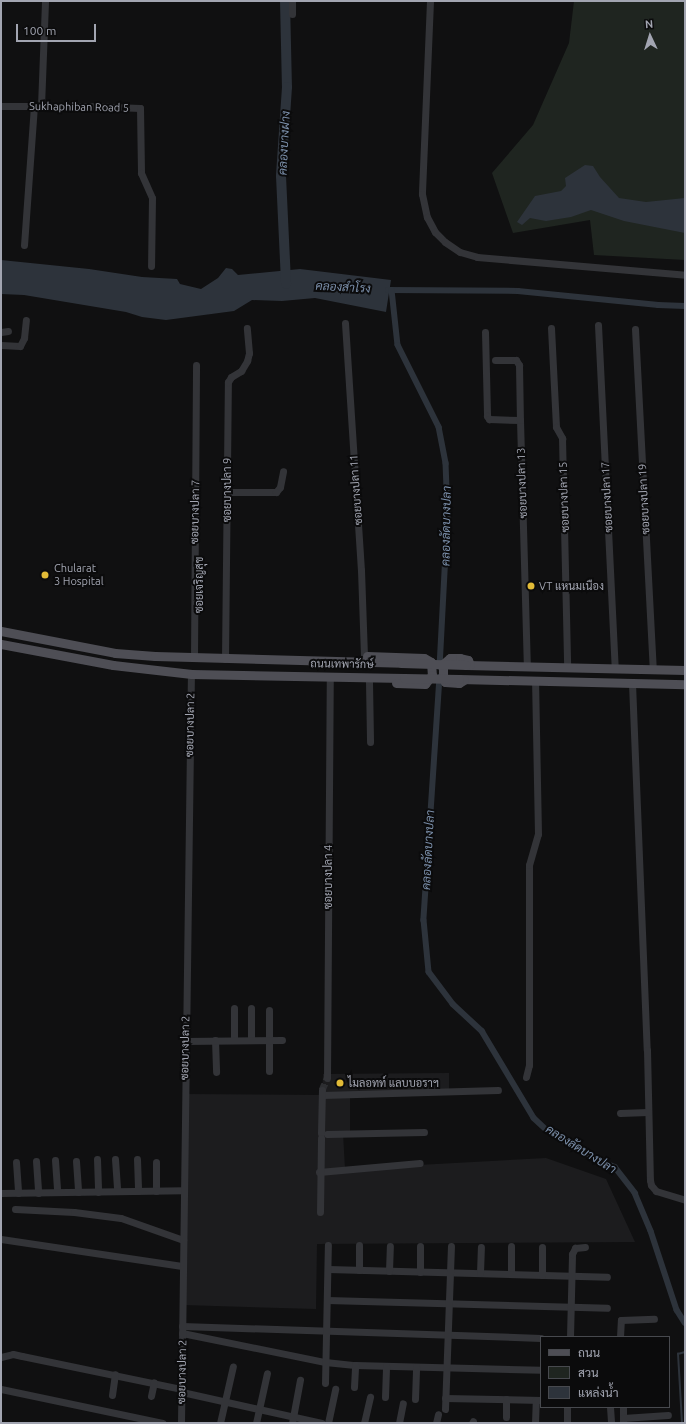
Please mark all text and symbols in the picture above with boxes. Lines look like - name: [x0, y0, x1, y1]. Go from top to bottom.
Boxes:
- scale bar: [18, 16, 98, 42]
- north arrow: [630, 16, 670, 56]
- text: N: [645, 18, 654, 30]
- text: 100 m: [23, 24, 56, 37]
- street label: Sukhaphiban Road 5: [29, 100, 129, 114]
- water label: คลองบางฝาง: [275, 110, 293, 176]
- water label: คลองสำโรง: [315, 278, 371, 296]
- street label: ซอยบางปลา 13: [514, 447, 530, 519]
- street label: ซอยบางปลา 11: [347, 454, 365, 526]
- street label: ซอยบางปลา 9: [220, 458, 234, 522]
- street label: ซอยบางปลา 15: [556, 461, 572, 533]
- street label: ซอยบางปลา 17: [599, 461, 615, 533]
- street label: ซอยบางปลา 19: [636, 463, 652, 535]
- street label: ซอยบางปลา 7: [188, 480, 202, 544]
- water label: คลองลัดบางปลา: [438, 486, 454, 566]
- street label: ซอยเจริญสุข: [192, 557, 206, 613]
- place label: Chularat 3 Hospital: [54, 562, 104, 588]
- marker: Chularat 3 Hospital: [39, 569, 51, 581]
- place label: VT แหนมเนือง: [539, 579, 604, 593]
- marker: VT แหนมเนือง: [526, 581, 536, 591]
- street label: ถนนเทพารักษ์: [310, 657, 374, 671]
- street label: ซอยบางปลา 2: [183, 693, 197, 757]
- water label: คลองลัดบางปลา: [419, 809, 437, 891]
- street label: ซอยบางปลา 4: [321, 845, 335, 909]
- street label: ซอยบางปลา 2: [178, 1016, 192, 1080]
- place label: ไมลอทท์ แลบบอราฯ: [348, 1076, 439, 1090]
- marker: ไมลอทท์ แลบบอราฯ: [335, 1078, 345, 1088]
- water label: คลองลัดบางปลา: [543, 1122, 619, 1176]
- legend: [540, 1336, 670, 1408]
- street label: ซอยบางปลา 2: [175, 1340, 189, 1404]
- text: ถนน: [578, 1346, 600, 1359]
- text: สวน: [578, 1366, 599, 1379]
- text: แหล่งน้ำ: [578, 1386, 618, 1399]

